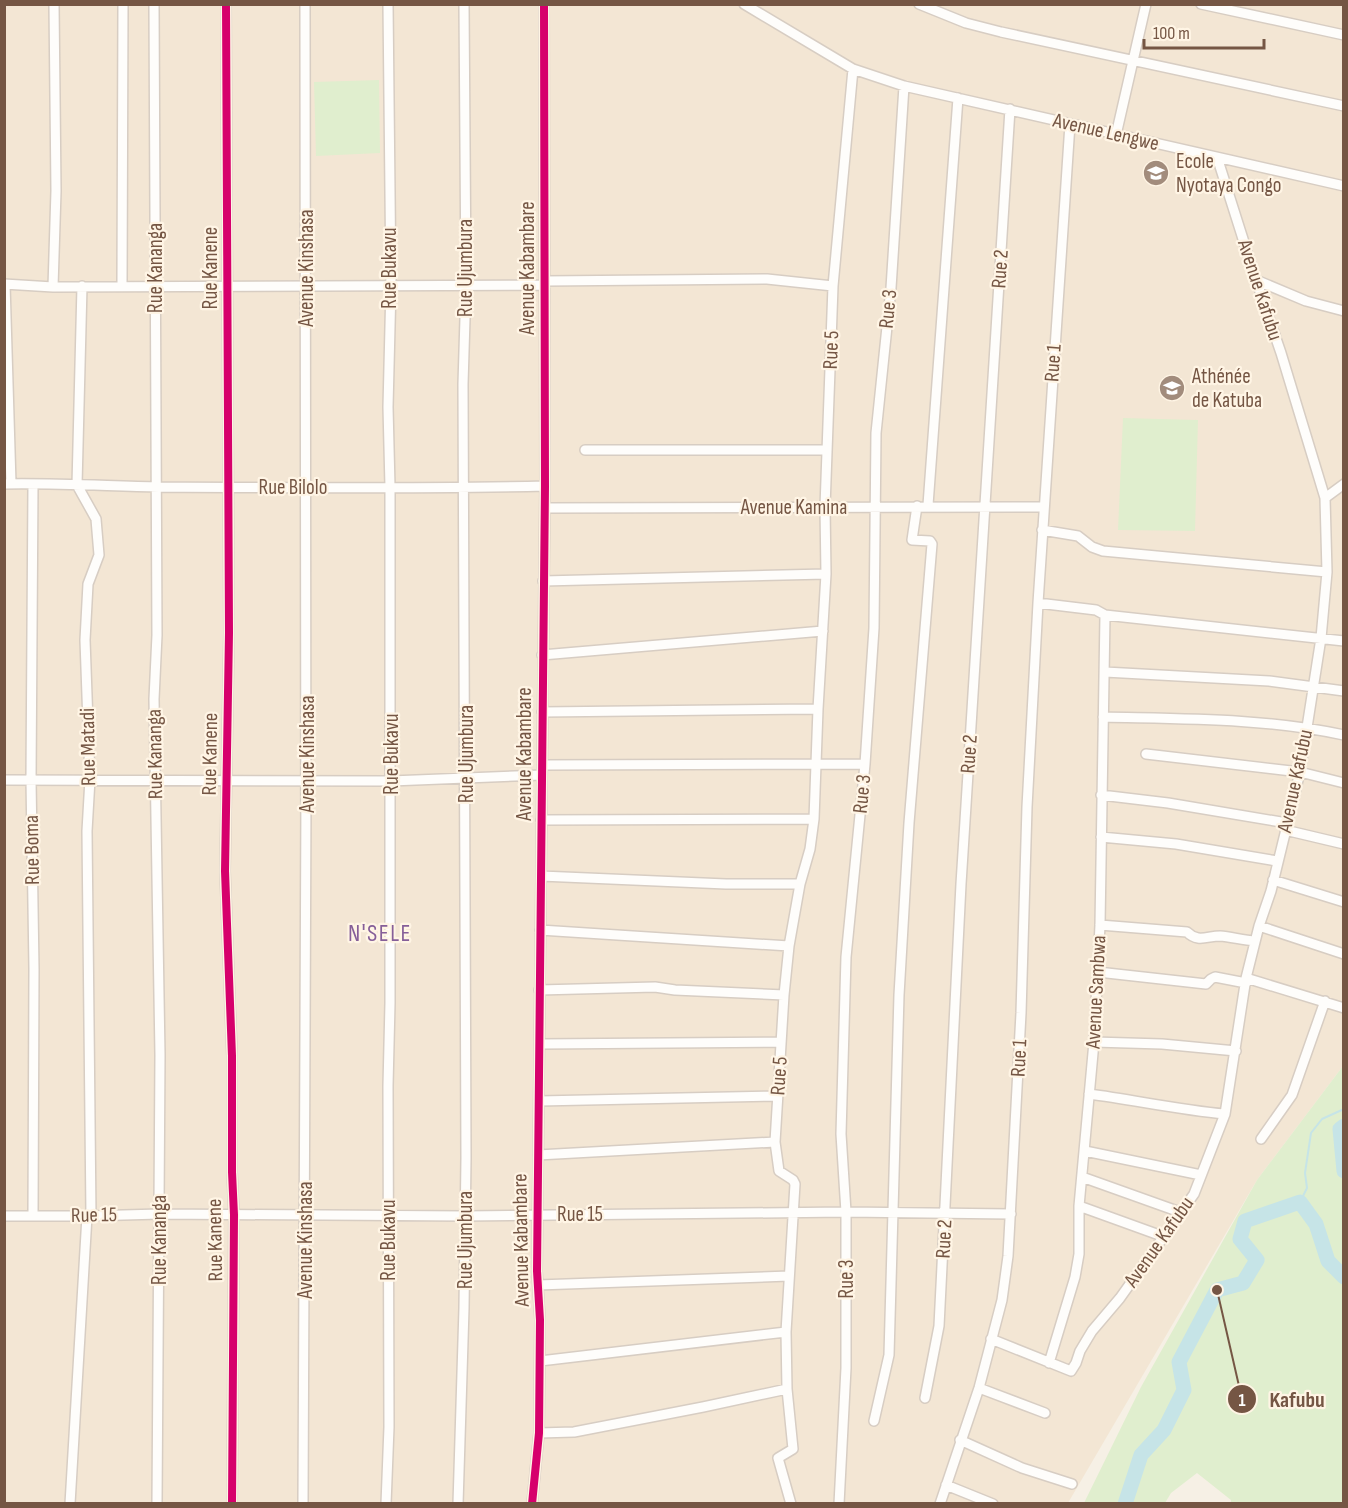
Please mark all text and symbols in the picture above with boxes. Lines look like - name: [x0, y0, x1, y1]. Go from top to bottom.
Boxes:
- scale bar: [1144, 12, 1264, 50]
- text: 100 m: [1153, 23, 1190, 44]
- street label: Avenue Lengwe: [1050, 107, 1161, 156]
- place label: Ecole Nyotaya Congo: [1176, 149, 1282, 198]
- school or university icon: Ecole Nyotaya Congo: [1141, 158, 1171, 188]
- street label: Avenue Kabambare: [515, 201, 540, 336]
- street label: Avenue Kinshasa: [294, 209, 319, 328]
- street label: Rue Ujumbura: [453, 219, 478, 317]
- street label: Rue Kananga: [143, 223, 168, 313]
- street label: Rue Kanene: [198, 227, 223, 309]
- street label: Rue Bukavu: [377, 227, 402, 309]
- street label: Avenue Kafubu: [1232, 235, 1288, 344]
- street label: Rue 2: [986, 249, 1014, 289]
- street label: Rue 3: [874, 288, 902, 330]
- street label: Rue 5: [818, 330, 844, 370]
- street label: Rue 1: [1039, 343, 1067, 383]
- place label: Athénée de Katuba: [1191, 364, 1262, 413]
- school or university icon: Athénée de Katuba: [1157, 373, 1187, 403]
- street label: Rue Bilolo: [259, 475, 327, 500]
- street label: Avenue Kamina: [740, 495, 847, 520]
- street label: Avenue Kabambare: [512, 687, 537, 822]
- street label: Avenue Kinshasa: [295, 695, 320, 814]
- street label: Rue Ujumbura: [454, 705, 479, 803]
- street label: Rue Matadi: [75, 708, 101, 786]
- street label: Rue Kananga: [142, 709, 168, 799]
- street label: Rue Kanene: [197, 712, 223, 796]
- street label: Rue Bukavu: [379, 713, 404, 795]
- street label: Avenue Kafubu: [1272, 727, 1318, 836]
- street label: Rue 2: [955, 734, 983, 774]
- street label: Rue 3: [848, 773, 876, 815]
- street label: Rue Boma: [19, 815, 45, 885]
- district label: N'SELE: [348, 919, 412, 948]
- street label: Avenue Sambwa: [1080, 935, 1111, 1050]
- street label: Rue 1: [1006, 1038, 1033, 1077]
- street label: Rue 5: [765, 1056, 793, 1096]
- street label: Avenue Kabambare: [507, 1173, 535, 1308]
- street label: Avenue Kinshasa: [293, 1181, 318, 1300]
- street label: Rue Ujumbura: [453, 1191, 478, 1289]
- street label: Avenue Kafubu: [1118, 1192, 1199, 1293]
- street label: Rue Kananga: [147, 1195, 172, 1285]
- street label: Rue Kanene: [202, 1198, 228, 1282]
- street label: Rue Bukavu: [376, 1199, 401, 1281]
- street label: Rue 15: [71, 1202, 117, 1228]
- street label: Rue 15: [557, 1202, 603, 1227]
- street label: Rue 2: [930, 1219, 958, 1259]
- street label: Rue 3: [834, 1259, 859, 1299]
- callout: Kafubu: [1227, 1379, 1336, 1419]
- text: Kafubu: [1269, 1387, 1325, 1414]
- text: 1: [1238, 1390, 1246, 1411]

